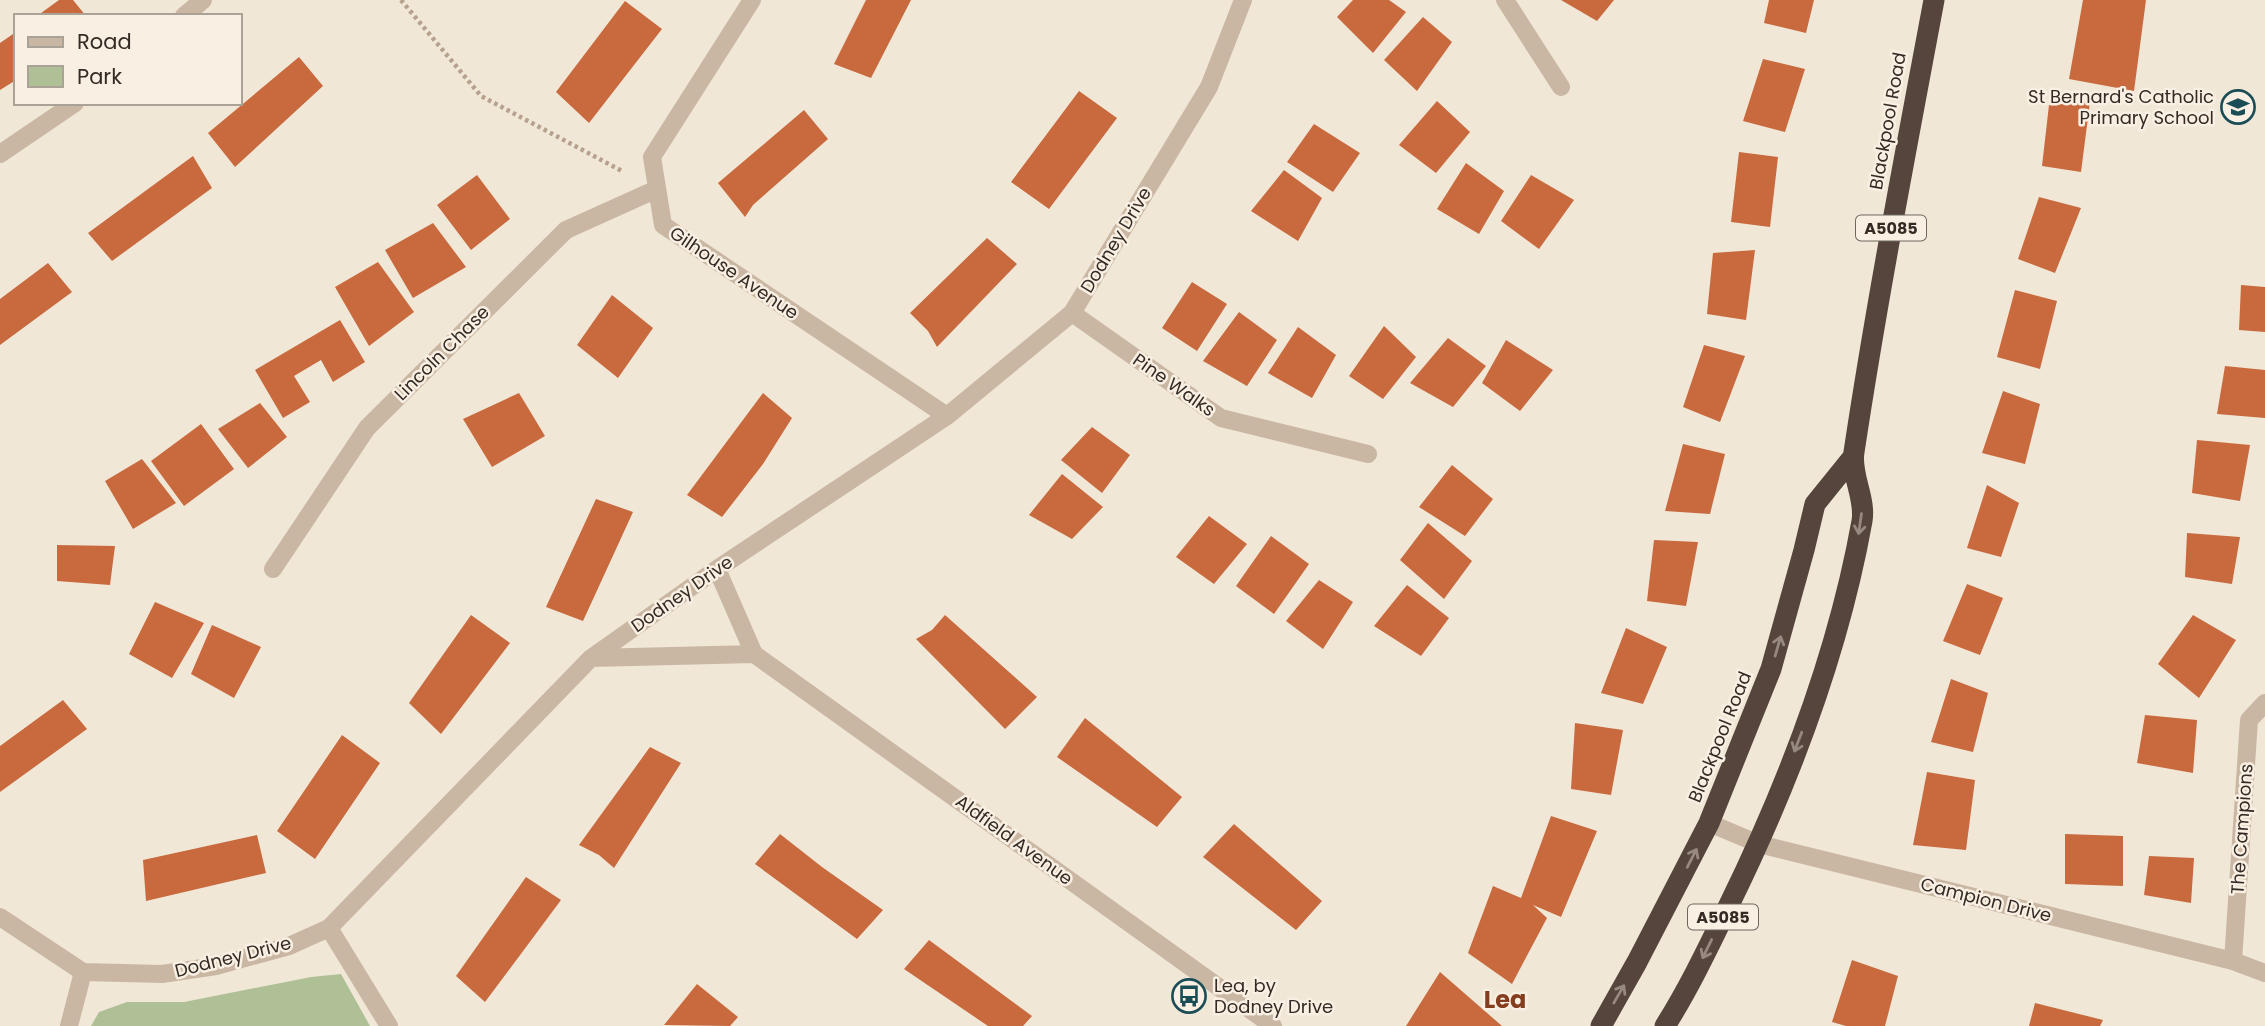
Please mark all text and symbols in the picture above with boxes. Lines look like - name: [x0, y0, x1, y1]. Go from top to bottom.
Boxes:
- legend: [14, 14, 242, 105]
- text: Road: [77, 27, 132, 56]
- street label: Blackpool Road: [1863, 50, 1912, 192]
- text: Park: [77, 62, 122, 91]
- place label: St Bernard's Catholic Primary School: [2028, 84, 2214, 130]
- school or university icon: St Bernard's Catholic Primary School: [2219, 88, 2257, 126]
- street label: Dodney Drive: [1074, 182, 1157, 297]
- road number: A5085: [1856, 216, 1926, 240]
- street label: Gilhouse Avenue: [665, 220, 804, 325]
- street label: Lincoln Chase: [389, 300, 495, 406]
- street label: Pine Walks: [1128, 347, 1220, 422]
- one-way arrow: [1854, 512, 1867, 535]
- street label: Dodney Drive: [626, 549, 738, 638]
- one-way arrow: [1772, 635, 1785, 657]
- street label: Blackpool Road: [1682, 668, 1757, 806]
- one-way arrow: [1791, 731, 1804, 752]
- street label: The Campions: [2224, 763, 2259, 895]
- street label: Aldfield Avenue: [951, 789, 1078, 891]
- one-way arrow: [1685, 848, 1699, 868]
- street label: Campion Drive: [1918, 871, 2054, 928]
- road number: A5085: [1688, 904, 1758, 930]
- street label: Dodney Drive: [172, 930, 294, 983]
- one-way arrow: [1700, 938, 1714, 959]
- place label: Lea, by Dodney Drive: [1214, 973, 1333, 1019]
- bus stop icon: Lea, by Dodney Drive: [1170, 977, 1208, 1015]
- district label: Lea: [1484, 983, 1526, 1016]
- one-way arrow: [1612, 984, 1626, 1004]

